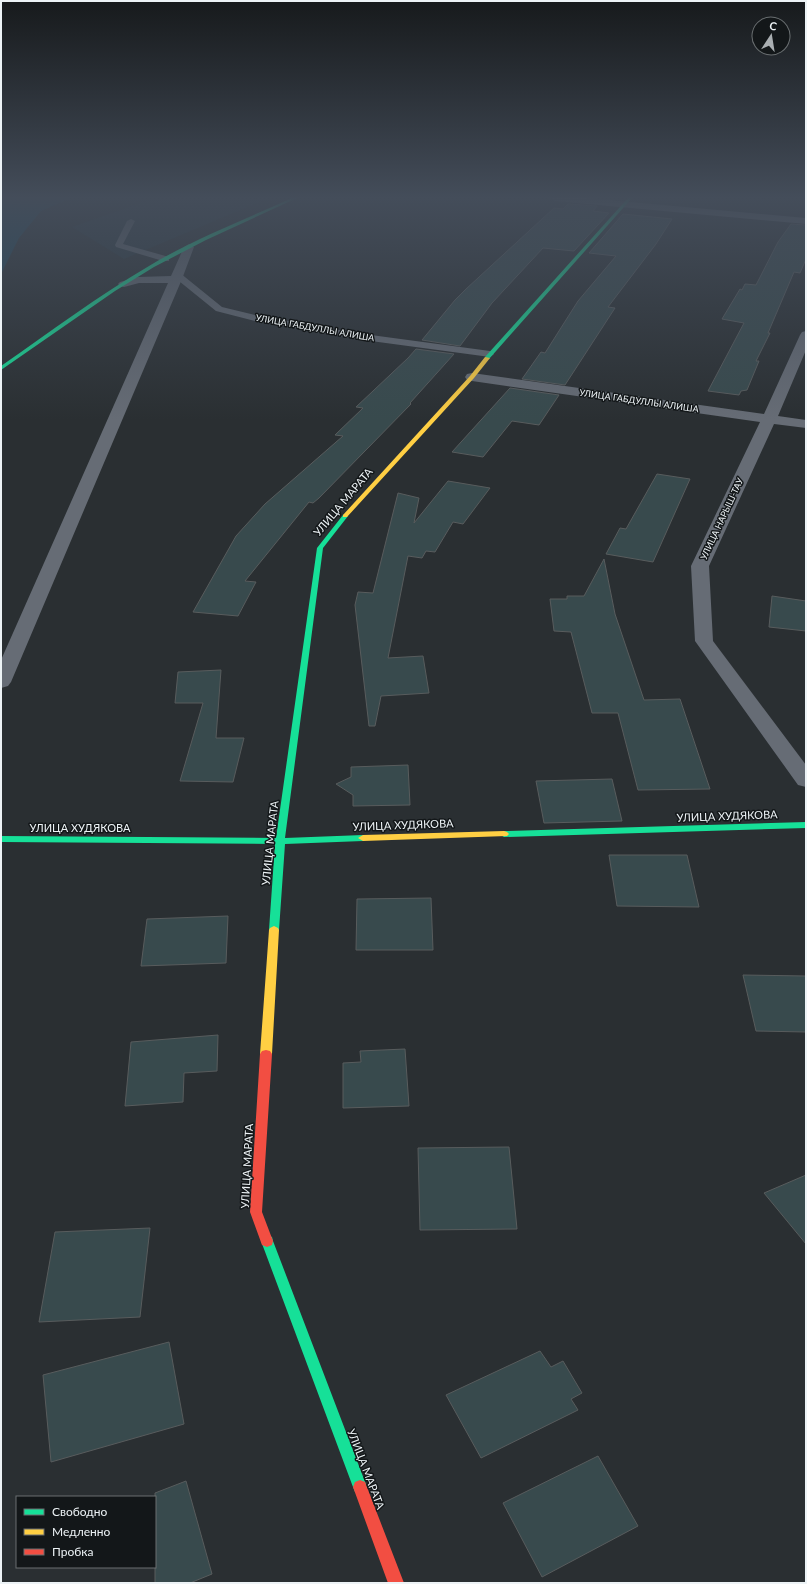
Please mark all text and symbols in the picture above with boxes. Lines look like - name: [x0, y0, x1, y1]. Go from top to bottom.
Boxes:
- north arrow: [751, 16, 791, 56]
- text: С: [768, 19, 779, 33]
- street label: УЛИЦА ГАБДУЛЛЫ АЛИША: [255, 312, 376, 344]
- street label: УЛИЦА ГАБДУЛЛЫ АЛИША: [579, 387, 700, 414]
- street label: УЛИЦА МАРАТА: [310, 465, 375, 538]
- street label: УЛИЦА НАРЫШ-ТАУ: [698, 476, 745, 561]
- street label: УЛИЦА МАРАТА: [259, 799, 280, 886]
- street label: УЛИЦА ХУДЯКОВА: [676, 807, 778, 824]
- street label: УЛИЦА ХУДЯКОВА: [352, 816, 454, 833]
- street label: УЛИЦА ХУДЯКОВА: [30, 821, 131, 834]
- street label: УЛИЦА МАРАТА: [238, 1123, 255, 1209]
- street label: УЛИЦА МАРАТА: [345, 1427, 388, 1511]
- legend: [16, 1496, 156, 1568]
- text: Свободно: [52, 1504, 108, 1519]
- text: Медленно: [52, 1524, 111, 1539]
- text: Пробка: [52, 1544, 93, 1559]

